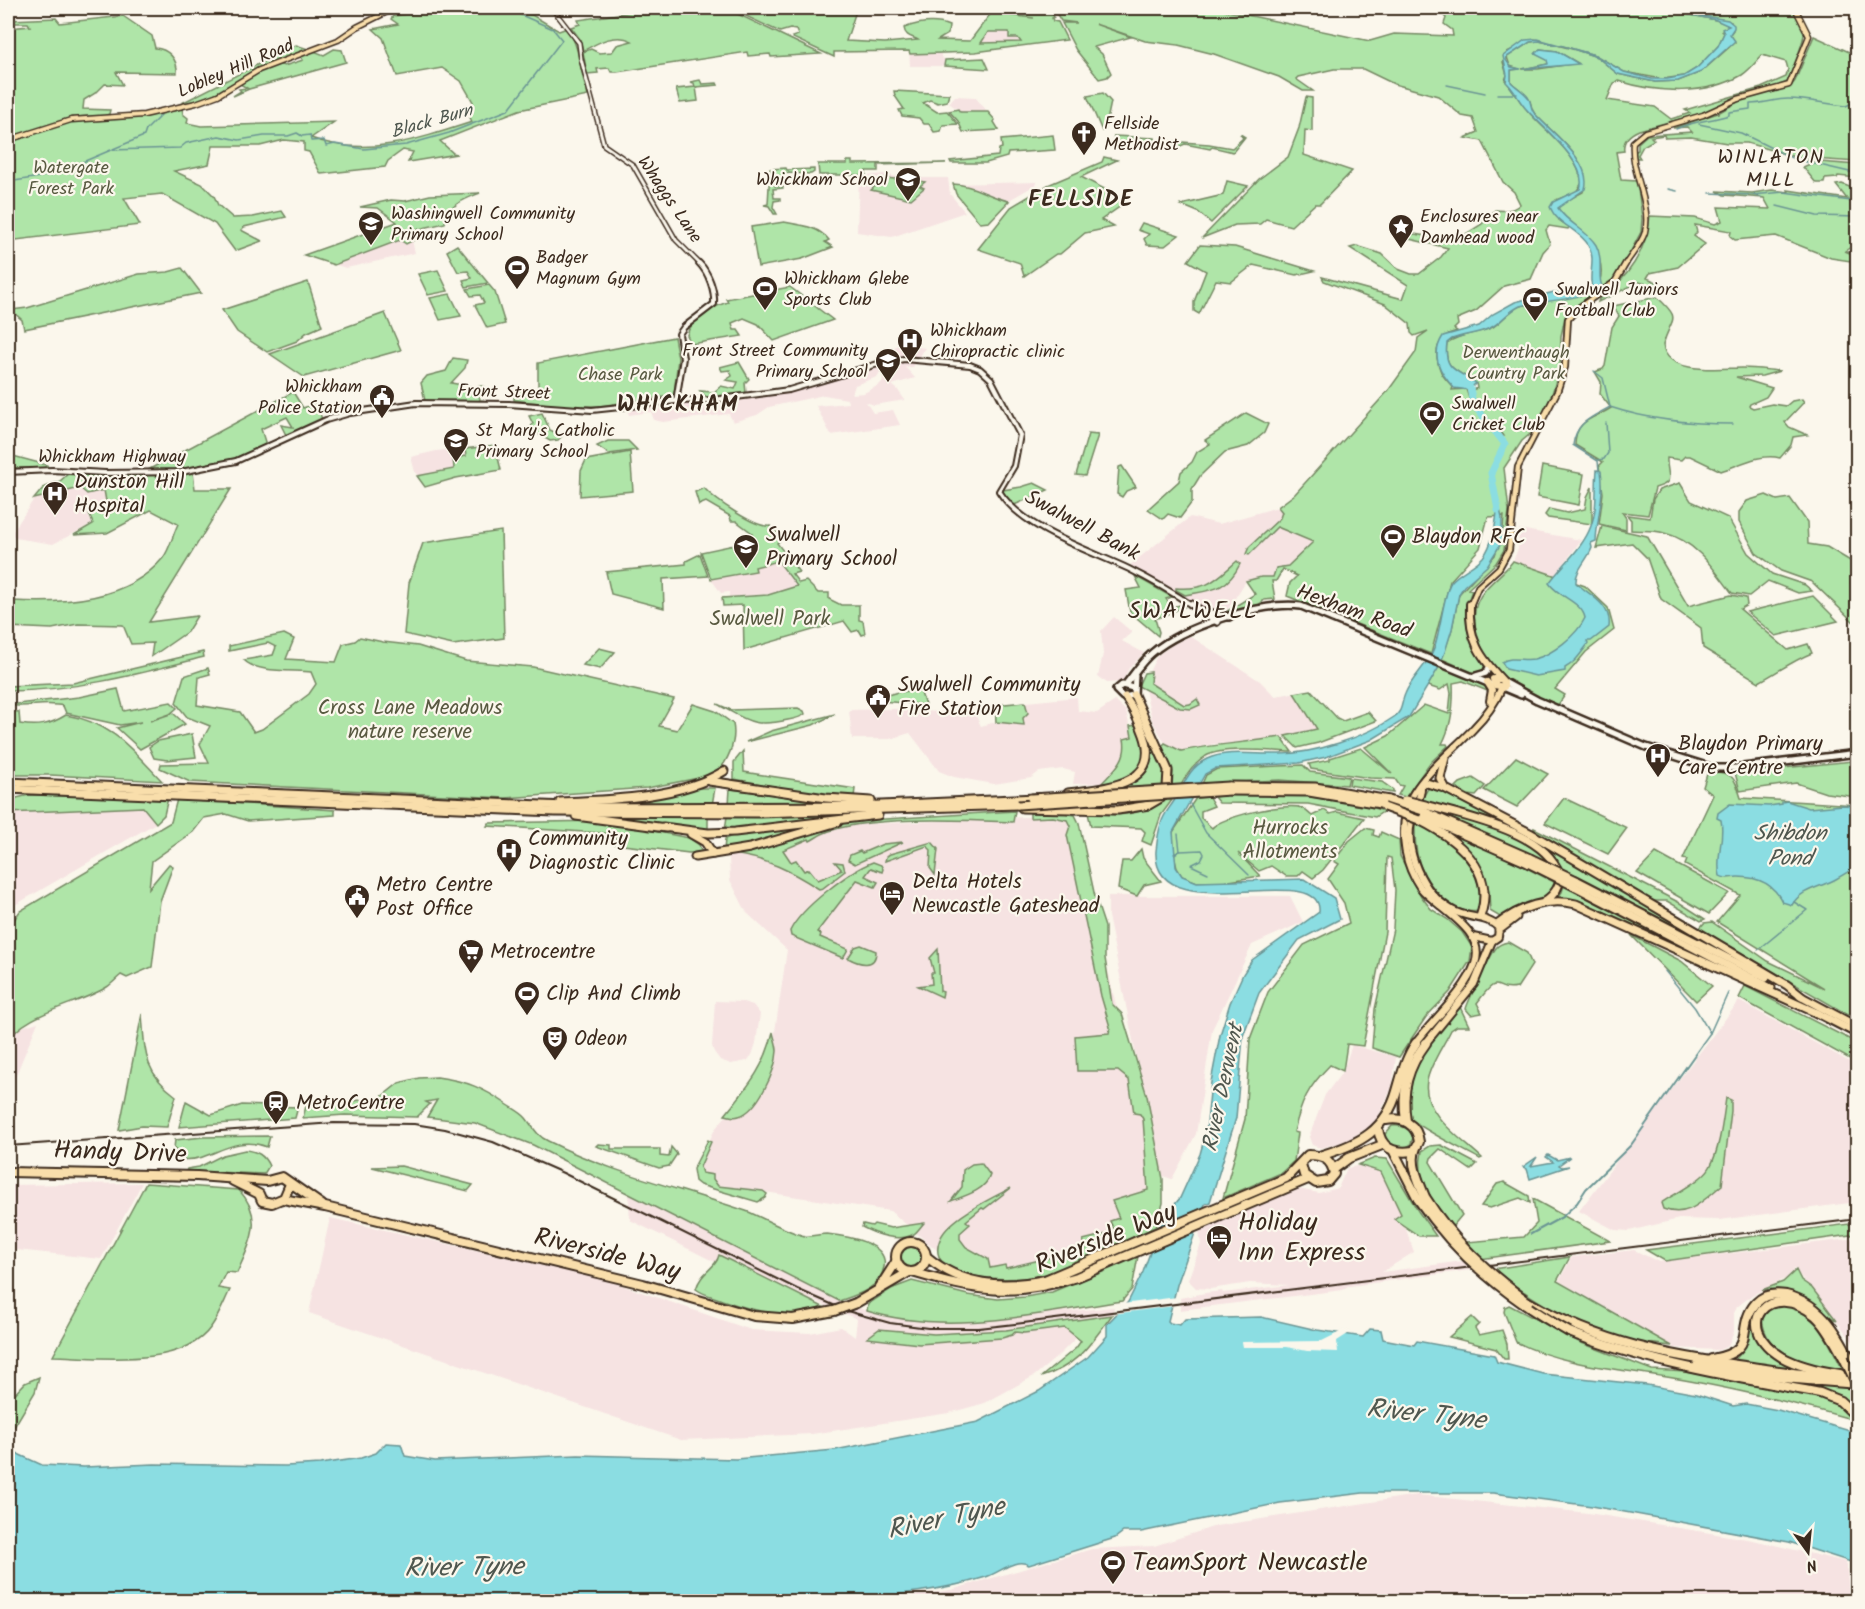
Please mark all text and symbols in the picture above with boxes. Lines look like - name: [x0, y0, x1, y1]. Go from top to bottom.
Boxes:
- street label: Lobley Hill Road: [173, 31, 300, 107]
- water label: Black Burn: [388, 96, 478, 147]
- place label: Fellside Methodist: [1104, 110, 1180, 160]
- church icon: Fellside Methodist: [1069, 119, 1099, 157]
- district label: WINLATON MILL: [1718, 142, 1824, 197]
- street label: Whaggs Lane: [629, 150, 709, 250]
- park label: Watergate Forest Park: [28, 154, 115, 204]
- school or university icon: Whickham School: [893, 165, 923, 203]
- place label: Whickham School: [756, 166, 889, 195]
- district label: FELLSIDE: [1028, 183, 1134, 218]
- place label: Washingwell Community Primary School: [391, 200, 576, 250]
- place label: Enclosures near Damhead wood: [1420, 203, 1539, 253]
- school or university icon: Washingwell Community Primary School: [356, 209, 386, 247]
- place icon: Enclosures near Damhead wood: [1386, 212, 1416, 250]
- place label: Badger Magnum Gym: [536, 244, 641, 294]
- sports icon: Badger Magnum Gym: [502, 253, 532, 291]
- place label: Whickham Glebe Sports Club: [784, 265, 909, 315]
- sports icon: Whickham Glebe Sports Club: [750, 274, 780, 312]
- place label: Swalwell Juniors Football Club: [1555, 276, 1679, 326]
- sports icon: Swalwell Juniors Football Club: [1520, 285, 1550, 323]
- place label: Whickham Chiropractic clinic: [930, 317, 1065, 367]
- hospital icon: Whickham Chiropractic clinic: [895, 326, 925, 364]
- place label: Front Street Community Primary School: [682, 337, 869, 387]
- park label: Derwenthaugh Country Park: [1462, 339, 1570, 389]
- school or university icon: Front Street Community Primary School: [873, 346, 903, 384]
- park label: Chase Park: [578, 361, 663, 390]
- place label: Whickham Police Station: [258, 373, 362, 423]
- street label: Front Street: [457, 377, 552, 409]
- public building icon: Whickham Police Station: [367, 382, 397, 420]
- district label: WHICKHAM: [617, 388, 739, 423]
- place label: Swalwell Cricket Club: [1452, 390, 1546, 440]
- sports icon: Swalwell Cricket Club: [1417, 399, 1447, 437]
- place label: St Mary's Catholic Primary School: [476, 417, 615, 467]
- school or university icon: St Mary's Catholic Primary School: [441, 426, 471, 464]
- street label: Whickham Highway: [38, 443, 186, 472]
- place label: Dunston Hill Hospital: [74, 466, 184, 523]
- hospital icon: Dunston Hill Hospital: [40, 479, 70, 517]
- street label: Swalwell Bank: [1018, 482, 1146, 570]
- place label: Swalwell Primary School: [766, 519, 897, 576]
- place label: Blaydon RFC: [1412, 521, 1526, 554]
- sports icon: Blaydon RFC: [1378, 522, 1408, 560]
- school or university icon: Swalwell Primary School: [731, 532, 761, 570]
- street label: Hexham Road: [1292, 576, 1417, 648]
- district label: SWALWELL: [1128, 592, 1258, 631]
- park label: Swalwell Park: [710, 603, 830, 636]
- place label: Swalwell Community Fire Station: [898, 669, 1081, 726]
- public building icon: Swalwell Community Fire Station: [863, 682, 893, 720]
- park label: Cross Lane Meadows nature reserve: [318, 692, 502, 749]
- place label: Blaydon Primary Care Centre: [1678, 728, 1823, 785]
- hospital icon: Blaydon Primary Care Centre: [1643, 741, 1673, 779]
- park label: Hurrocks Allotments: [1242, 812, 1338, 869]
- water label: Shibdon Pond: [1754, 817, 1829, 877]
- place label: Community Diagnostic Clinic: [528, 823, 675, 880]
- hospital icon: Community Diagnostic Clinic: [494, 836, 524, 874]
- place label: Delta Hotels Newcastle Gateshead: [912, 866, 1100, 923]
- place label: Metro Centre Post Office: [376, 869, 493, 926]
- hotel icon: Delta Hotels Newcastle Gateshead: [877, 879, 907, 917]
- public building icon: Metro Centre Post Office: [342, 882, 372, 920]
- place label: Metrocentre: [490, 936, 596, 969]
- supermarket icon: Metrocentre: [456, 937, 486, 975]
- place label: Clip And Climb: [546, 978, 681, 1011]
- sports icon: Clip And Climb: [512, 979, 542, 1017]
- water label: River Derwent: [1193, 1018, 1255, 1155]
- place label: Odeon: [574, 1023, 628, 1056]
- theatre icon: Odeon: [540, 1024, 570, 1062]
- place label: MetroCentre: [296, 1087, 405, 1120]
- station icon: MetroCentre: [261, 1088, 291, 1126]
- street label: Handy Drive: [53, 1130, 188, 1176]
- street label: Riverside Way: [1029, 1191, 1184, 1287]
- place label: Holiday Inn Express: [1238, 1202, 1365, 1274]
- street label: Riverside Way: [529, 1217, 686, 1294]
- hotel icon: Holiday Inn Express: [1204, 1223, 1234, 1261]
- water label: River Tyne: [1365, 1387, 1490, 1443]
- water label: River Tyne: [883, 1485, 1012, 1552]
- north arrow: [1778, 1522, 1838, 1582]
- place label: TeamSport Newcastle: [1132, 1542, 1368, 1584]
- water label: River Tyne: [404, 1545, 527, 1591]
- sports icon: TeamSport Newcastle: [1098, 1548, 1128, 1586]
- text: N: [1803, 1552, 1820, 1578]

